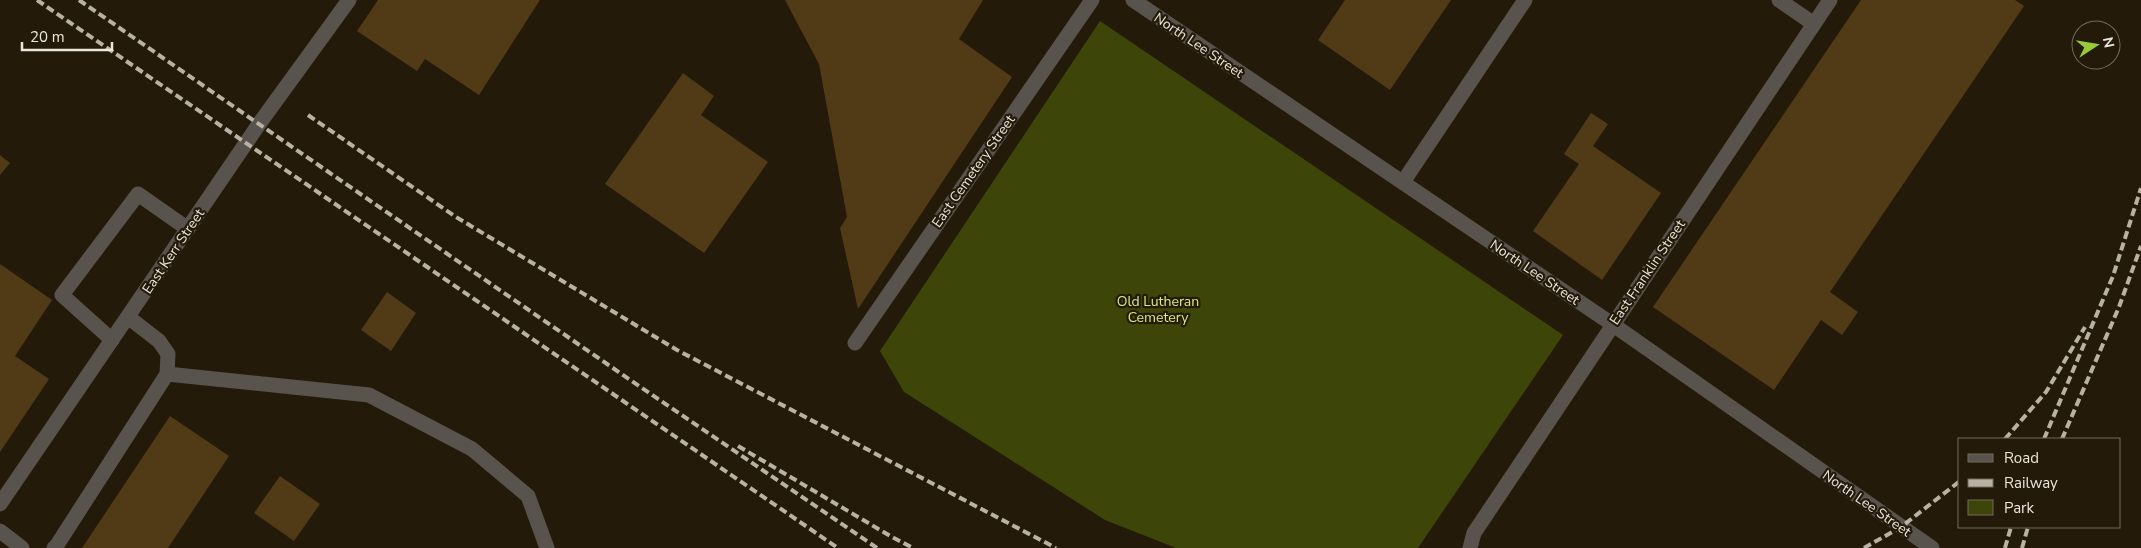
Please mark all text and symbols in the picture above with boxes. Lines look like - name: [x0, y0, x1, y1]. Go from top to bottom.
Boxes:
- street label: North Lee Street: [1150, 8, 1247, 82]
- scale bar: [22, 20, 112, 52]
- north arrow: [2071, 20, 2121, 70]
- text: 20 m: [30, 27, 65, 47]
- text: N: [2098, 35, 2119, 50]
- street label: East Cemetery Street: [927, 111, 1019, 231]
- street label: East Kerr Street: [138, 205, 209, 297]
- street label: East Franklin Street: [1605, 216, 1690, 328]
- street label: North Lee Street: [1486, 235, 1583, 309]
- park label: Old Lutheran Cemetery: [1117, 292, 1199, 327]
- legend: [1958, 438, 2121, 528]
- text: Road: [2004, 448, 2039, 468]
- street label: North Lee Street: [1819, 466, 1915, 541]
- text: Railway: [2004, 473, 2058, 493]
- text: Park: [2004, 498, 2034, 518]

